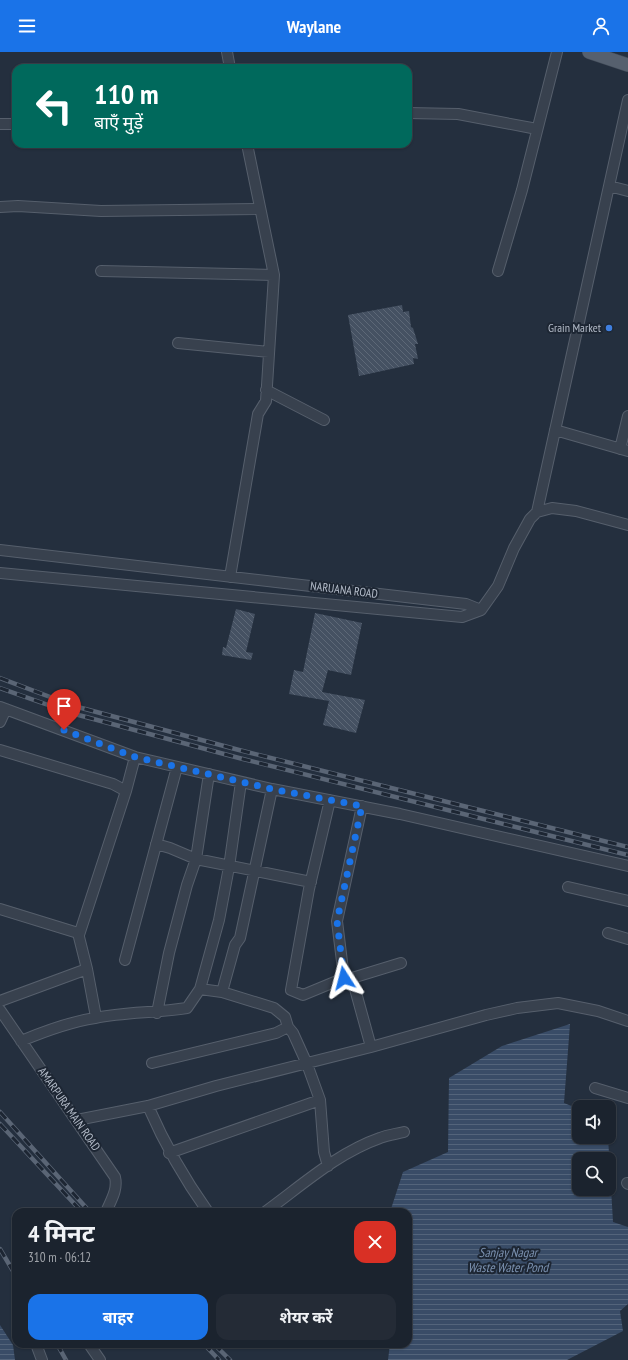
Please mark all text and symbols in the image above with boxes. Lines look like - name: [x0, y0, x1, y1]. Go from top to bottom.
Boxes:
- icon: menu: [16, 15, 38, 37]
- text: Waylane: [287, 15, 341, 38]
- icon: person: [590, 15, 612, 37]
- text: 110 m: [94, 75, 158, 112]
- icon: left: [28, 80, 80, 132]
- text: बाएँ मुड़ें: [94, 111, 143, 134]
- place label: Grain Market: [548, 320, 602, 335]
- marker: Grain Market: [604, 323, 614, 333]
- street label: NARUANA ROAD: [309, 578, 379, 601]
- pin: [47, 689, 81, 730]
- icon: arrive: [53, 695, 75, 717]
- position arrow: [323, 957, 365, 999]
- street label: AMARPURA MAIN ROAD: [35, 1064, 104, 1153]
- map controls: [572, 1100, 616, 1196]
- button: sound: [572, 1100, 616, 1144]
- button: search: [572, 1152, 616, 1196]
- text: 4 मिनट: [28, 1218, 95, 1249]
- button: close: [354, 1221, 396, 1263]
- water label: Sanjay Nagar Waste Water Pond: [468, 1244, 551, 1276]
- text: 310 m · 06:12: [28, 1249, 91, 1266]
- button: बाहर: [28, 1294, 208, 1340]
- button: शेयर करें: [216, 1294, 396, 1340]

